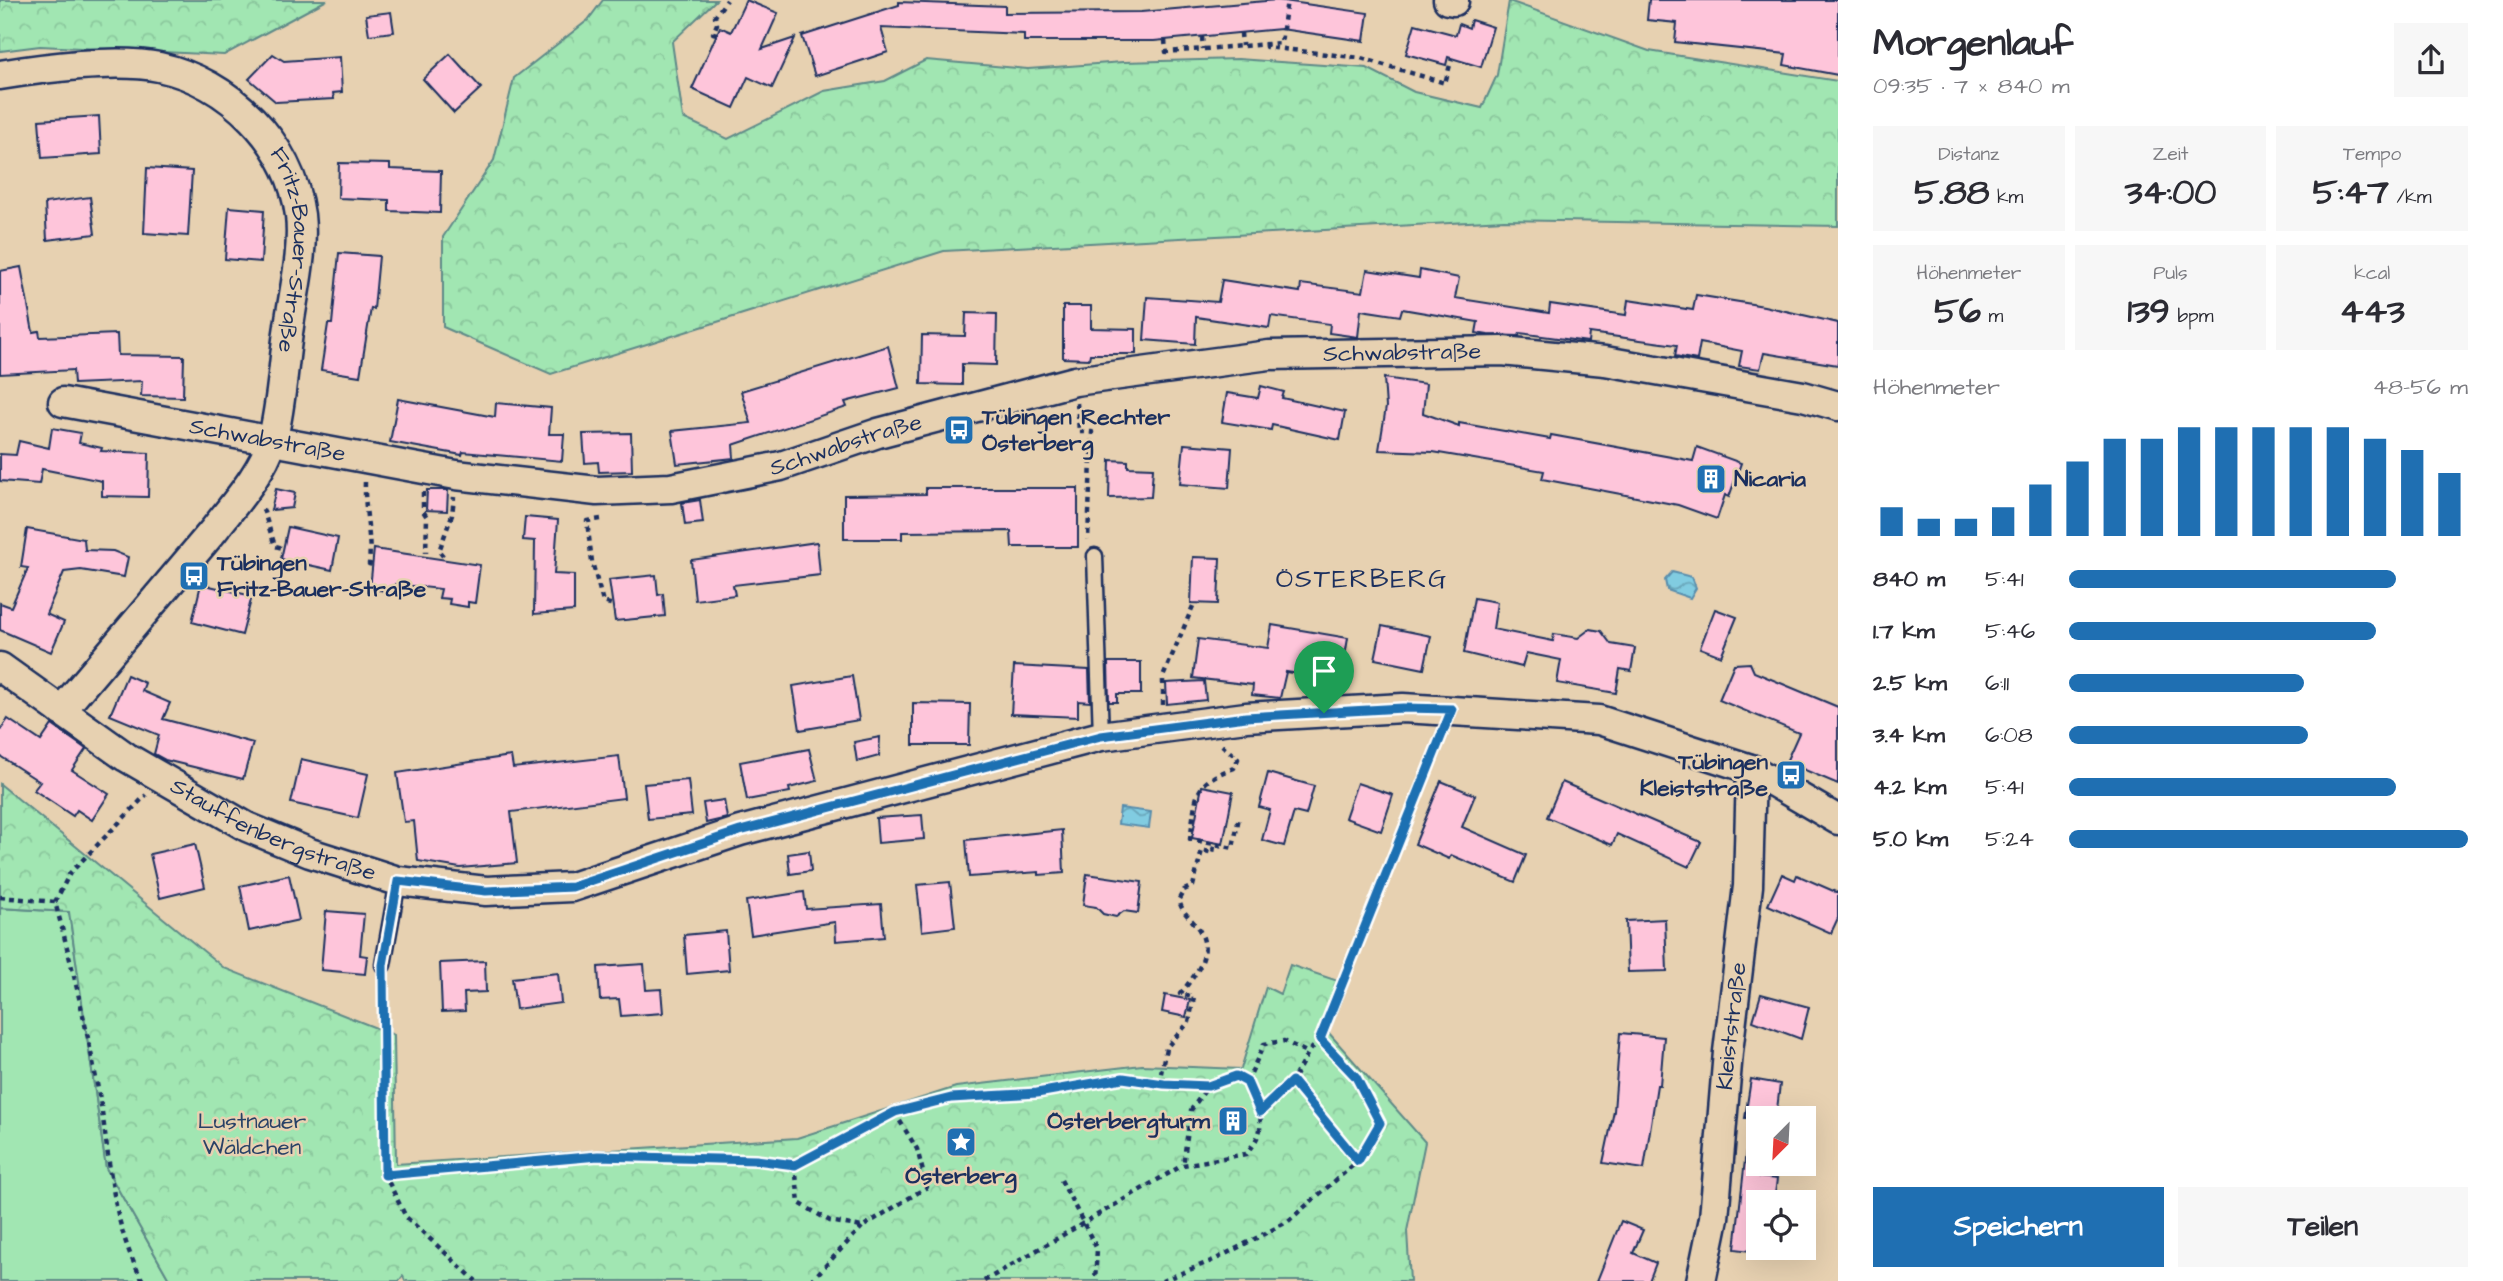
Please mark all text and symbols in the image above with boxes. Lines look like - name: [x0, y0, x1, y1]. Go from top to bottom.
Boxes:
- text: Morgenlauf: [1873, 18, 2073, 70]
- button: share: [2394, 23, 2468, 97]
- text: 09:35 · 7 × 840 m: [1873, 70, 2070, 102]
- street label: Fritz-Bauer-Straße: [262, 141, 317, 354]
- text: Distanz: [1938, 141, 1999, 168]
- text: Zeit: [2153, 141, 2188, 168]
- text: Tempo: [2343, 141, 2401, 168]
- text: 5.88: [1914, 168, 1989, 217]
- text: 34:00: [2125, 168, 2216, 217]
- text: 5:47: [2313, 168, 2389, 217]
- text: km: [1989, 184, 2023, 211]
- text: /km: [2389, 184, 2432, 211]
- text: Höhenmeter: [1916, 260, 2021, 287]
- text: Puls: [2153, 260, 2188, 287]
- text: kcal: [2354, 260, 2390, 287]
- text: 56: [1934, 287, 1981, 336]
- text: 139: [2128, 287, 2170, 336]
- text: 443: [2339, 287, 2405, 336]
- text: m: [1981, 303, 2003, 330]
- text: bpm: [2170, 303, 2213, 330]
- street label: Schwabstraße: [1323, 335, 1481, 370]
- text: Höhenmeter: [1873, 371, 2000, 403]
- text: 48–56 m: [2372, 371, 2468, 403]
- place label: Tübingen Rechter Österberg: [981, 401, 1170, 460]
- street label: Schwabstraße: [767, 406, 925, 484]
- street label: Schwabstraße: [187, 410, 348, 470]
- bus stop icon: Tübingen Rechter Österberg: [942, 413, 976, 447]
- building icon: Nicaria: [1694, 462, 1728, 496]
- place label: Nicaria: [1734, 463, 1806, 495]
- place label: Tübingen Fritz-Bauer-Straße: [216, 547, 427, 605]
- bus stop icon: Tübingen Fritz-Bauer-Straße: [177, 559, 211, 593]
- district label: ÖSTERBERG: [1276, 561, 1448, 597]
- text: 840 m: [1873, 563, 1945, 595]
- text: 5:41: [1985, 563, 2024, 595]
- text: 1.7 km: [1873, 615, 1935, 647]
- text: 5:46: [1985, 615, 2035, 647]
- pin: [1294, 641, 1354, 713]
- icon: arrive: [1305, 652, 1343, 690]
- text: 2.5 km: [1873, 667, 1947, 699]
- text: 6:11: [1985, 667, 2009, 699]
- text: 3.4 km: [1873, 719, 1945, 751]
- text: 6:08: [1985, 719, 2033, 751]
- place label: Tübingen Kleiststraße: [1640, 746, 1769, 804]
- bus stop icon: Tübingen Kleiststraße: [1774, 758, 1808, 792]
- street label: Stauffenbergstraße: [165, 770, 380, 889]
- text: 4.2 km: [1873, 771, 1946, 803]
- text: 5:41: [1985, 771, 2024, 803]
- text: 5.0 km: [1873, 823, 1948, 855]
- text: 5:24: [1985, 823, 2034, 855]
- street label: Kleiststraße: [1709, 960, 1755, 1091]
- building icon: Österbergturm: [1216, 1104, 1250, 1138]
- park label: Lustnauer Wäldchen: [198, 1105, 307, 1163]
- place label: Österbergturm: [1047, 1105, 1211, 1138]
- north arrow: [1746, 1106, 1816, 1176]
- map controls: [1746, 1106, 1816, 1260]
- place icon: Österberg: [944, 1125, 978, 1159]
- place label: Österberg: [905, 1160, 1017, 1193]
- button: Speichern: [1873, 1187, 2164, 1267]
- button: Teilen: [2178, 1187, 2468, 1267]
- button: locate: [1746, 1190, 1816, 1260]

